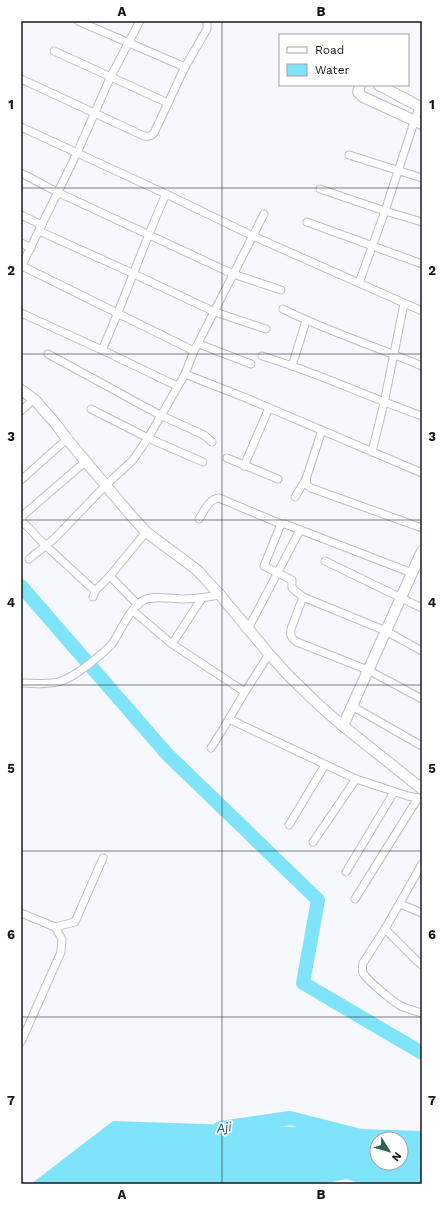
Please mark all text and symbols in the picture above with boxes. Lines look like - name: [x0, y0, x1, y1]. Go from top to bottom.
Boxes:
- text: A: [118, 4, 127, 19]
- text: B: [317, 4, 326, 19]
- legend: [279, 34, 409, 86]
- text: Road: [315, 43, 344, 57]
- text: Water: [315, 63, 350, 77]
- text: 1: [8, 97, 14, 112]
- text: 1: [429, 97, 435, 112]
- text: 2: [7, 263, 15, 278]
- text: 2: [428, 263, 436, 278]
- text: 3: [7, 429, 15, 444]
- text: 3: [428, 429, 436, 444]
- text: 4: [7, 595, 16, 610]
- text: 4: [428, 595, 437, 610]
- text: 5: [7, 761, 15, 776]
- text: 5: [428, 761, 436, 776]
- text: 6: [7, 927, 15, 942]
- text: 6: [428, 927, 436, 942]
- text: 7: [7, 1093, 15, 1108]
- text: 7: [428, 1093, 436, 1108]
- water label: Aji: [215, 1119, 233, 1136]
- north arrow: [369, 1131, 409, 1171]
- text: N: [389, 1150, 404, 1164]
- text: A: [118, 1187, 127, 1202]
- text: B: [317, 1187, 326, 1202]

